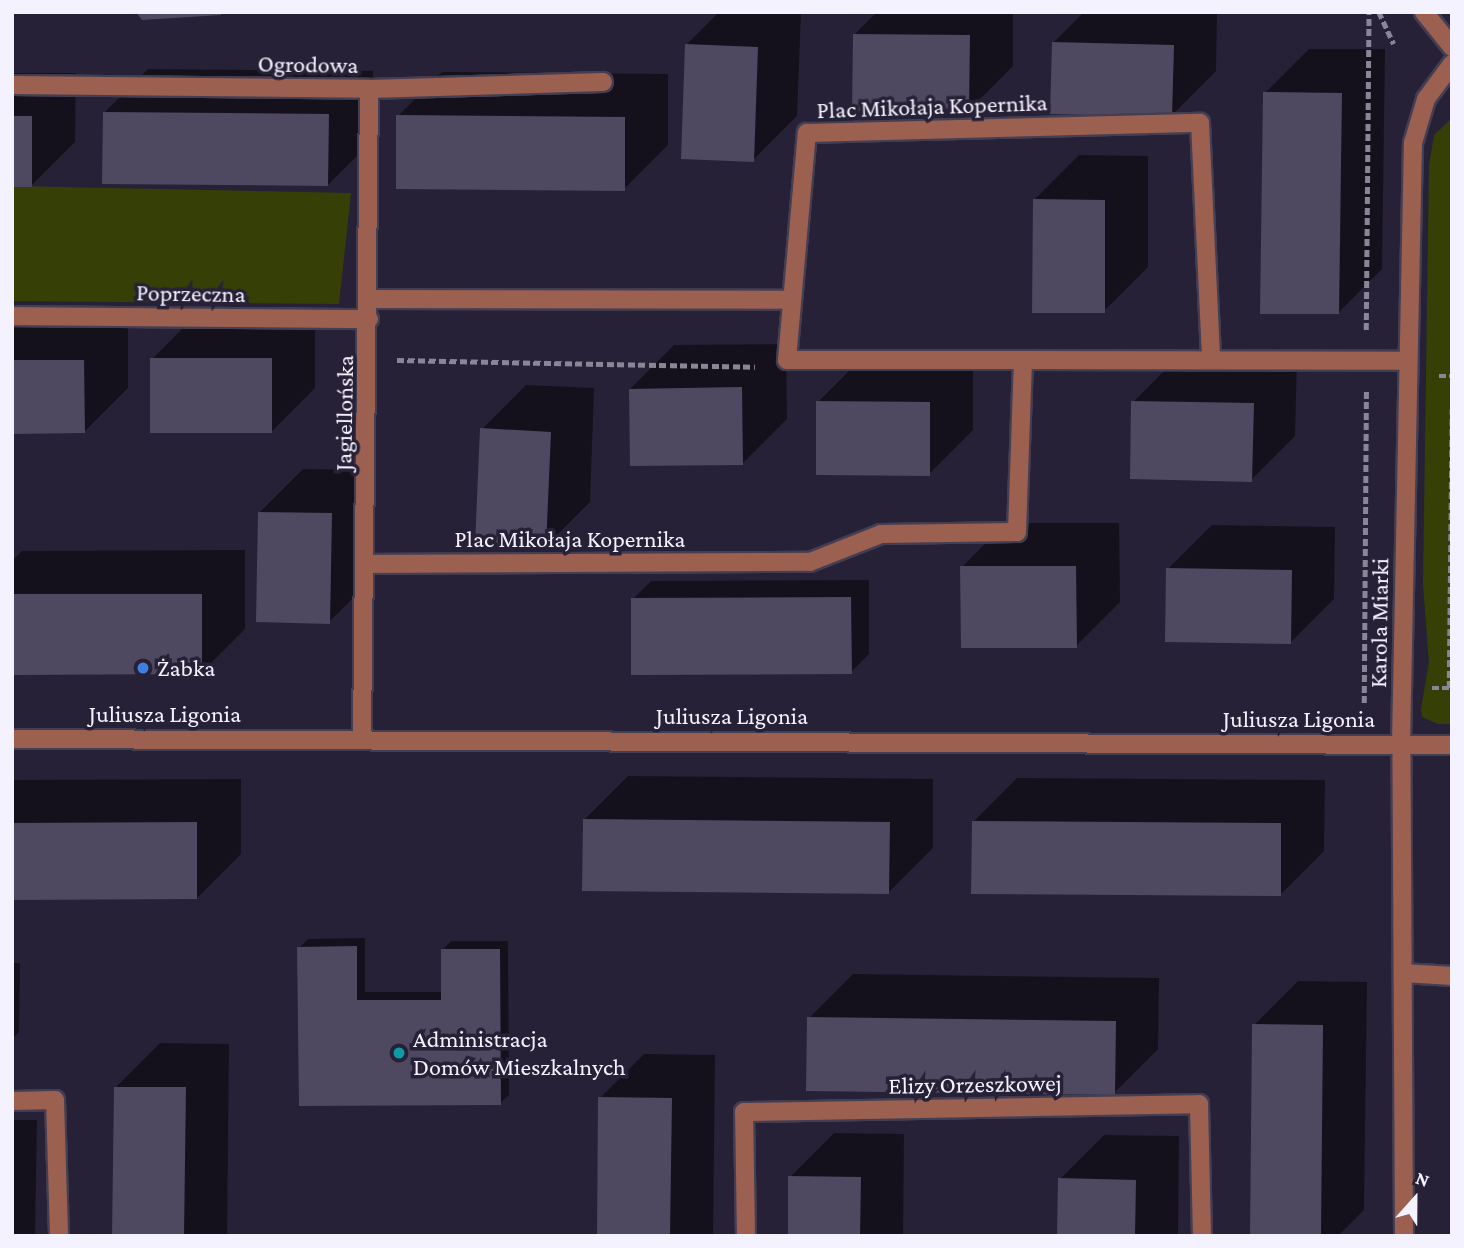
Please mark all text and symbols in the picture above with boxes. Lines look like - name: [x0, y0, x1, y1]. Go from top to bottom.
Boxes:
- street label: Ogrodowa: [257, 49, 359, 79]
- street label: Plac Mikołaja Kopernika: [816, 88, 1048, 124]
- street label: Poprzeczna: [136, 278, 246, 308]
- street label: Jagiellońska: [329, 355, 359, 471]
- street label: Plac Mikołaja Kopernika: [455, 525, 685, 553]
- street label: Karola Miarki: [1363, 558, 1395, 688]
- place label: Żabka: [157, 654, 215, 682]
- marker: Żabka: [135, 660, 151, 676]
- street label: Juliusza Ligonia: [89, 700, 241, 728]
- street label: Juliusza Ligonia: [656, 702, 808, 730]
- street label: Juliusza Ligonia: [1223, 705, 1375, 733]
- place label: Administracja Domów Mieszkalnych: [413, 1025, 626, 1081]
- marker: Administracja Domów Mieszkalnych: [391, 1045, 407, 1061]
- street label: Elizy Orzeszkowej: [888, 1068, 1062, 1100]
- north arrow: [1380, 1164, 1450, 1234]
- text: N: [1413, 1167, 1433, 1191]

